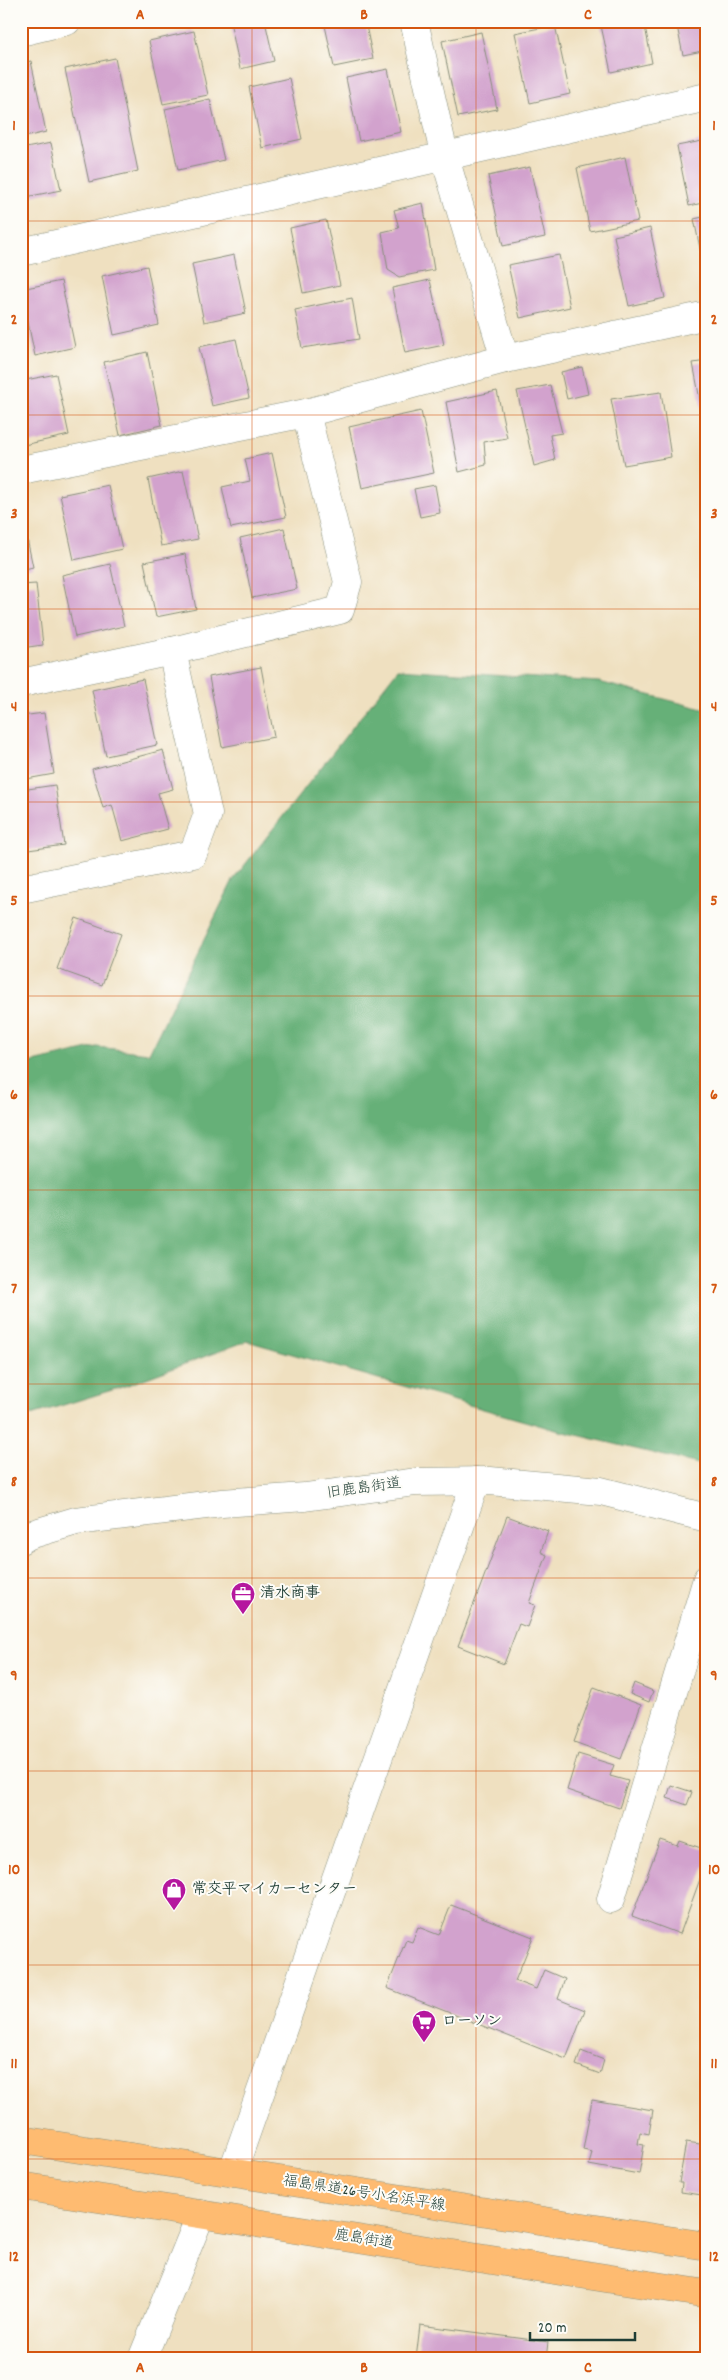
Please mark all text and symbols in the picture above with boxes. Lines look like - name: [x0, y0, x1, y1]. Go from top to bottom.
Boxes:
- text: A: [136, 4, 145, 27]
- text: B: [360, 4, 368, 27]
- text: C: [584, 4, 592, 27]
- text: 1: [12, 115, 16, 138]
- text: 1: [712, 115, 716, 138]
- text: 2: [11, 309, 18, 332]
- text: 2: [711, 309, 718, 332]
- text: 3: [10, 503, 18, 526]
- text: 3: [710, 503, 718, 526]
- text: 4: [11, 696, 17, 719]
- text: 4: [711, 696, 717, 719]
- text: 5: [10, 890, 18, 913]
- text: 5: [710, 890, 718, 913]
- text: 6: [10, 1084, 18, 1107]
- text: 6: [710, 1084, 718, 1107]
- text: 7: [11, 1278, 17, 1301]
- text: 7: [711, 1278, 717, 1301]
- text: 8: [11, 1471, 18, 1494]
- text: 8: [711, 1471, 718, 1494]
- street label: 旧鹿島街道: [325, 1473, 403, 1505]
- office icon: 清水商事: [230, 1581, 256, 1615]
- place label: 清水商事: [260, 1583, 320, 1605]
- text: 9: [10, 1665, 18, 1688]
- text: 9: [710, 1665, 718, 1688]
- text: 10: [8, 1859, 20, 1882]
- text: 10: [708, 1859, 720, 1882]
- shop icon: 常交平マイカーセンター: [161, 1877, 187, 1911]
- place label: 常交平マイカーセンター: [192, 1879, 357, 1901]
- supermarket icon: ローソン: [411, 2009, 437, 2043]
- place label: ローソン: [442, 2011, 502, 2033]
- text: 11: [10, 2053, 18, 2076]
- text: 11: [710, 2053, 718, 2076]
- street label: 福島県道26号小名浜平線: [281, 2170, 447, 2218]
- street label: 鹿島街道: [333, 2224, 395, 2256]
- text: 12: [9, 2246, 19, 2269]
- text: 12: [709, 2246, 719, 2269]
- scale bar: [530, 2310, 636, 2342]
- text: 20 m: [538, 2318, 566, 2340]
- text: A: [136, 2357, 145, 2380]
- text: B: [360, 2357, 368, 2380]
- text: C: [584, 2357, 592, 2380]

